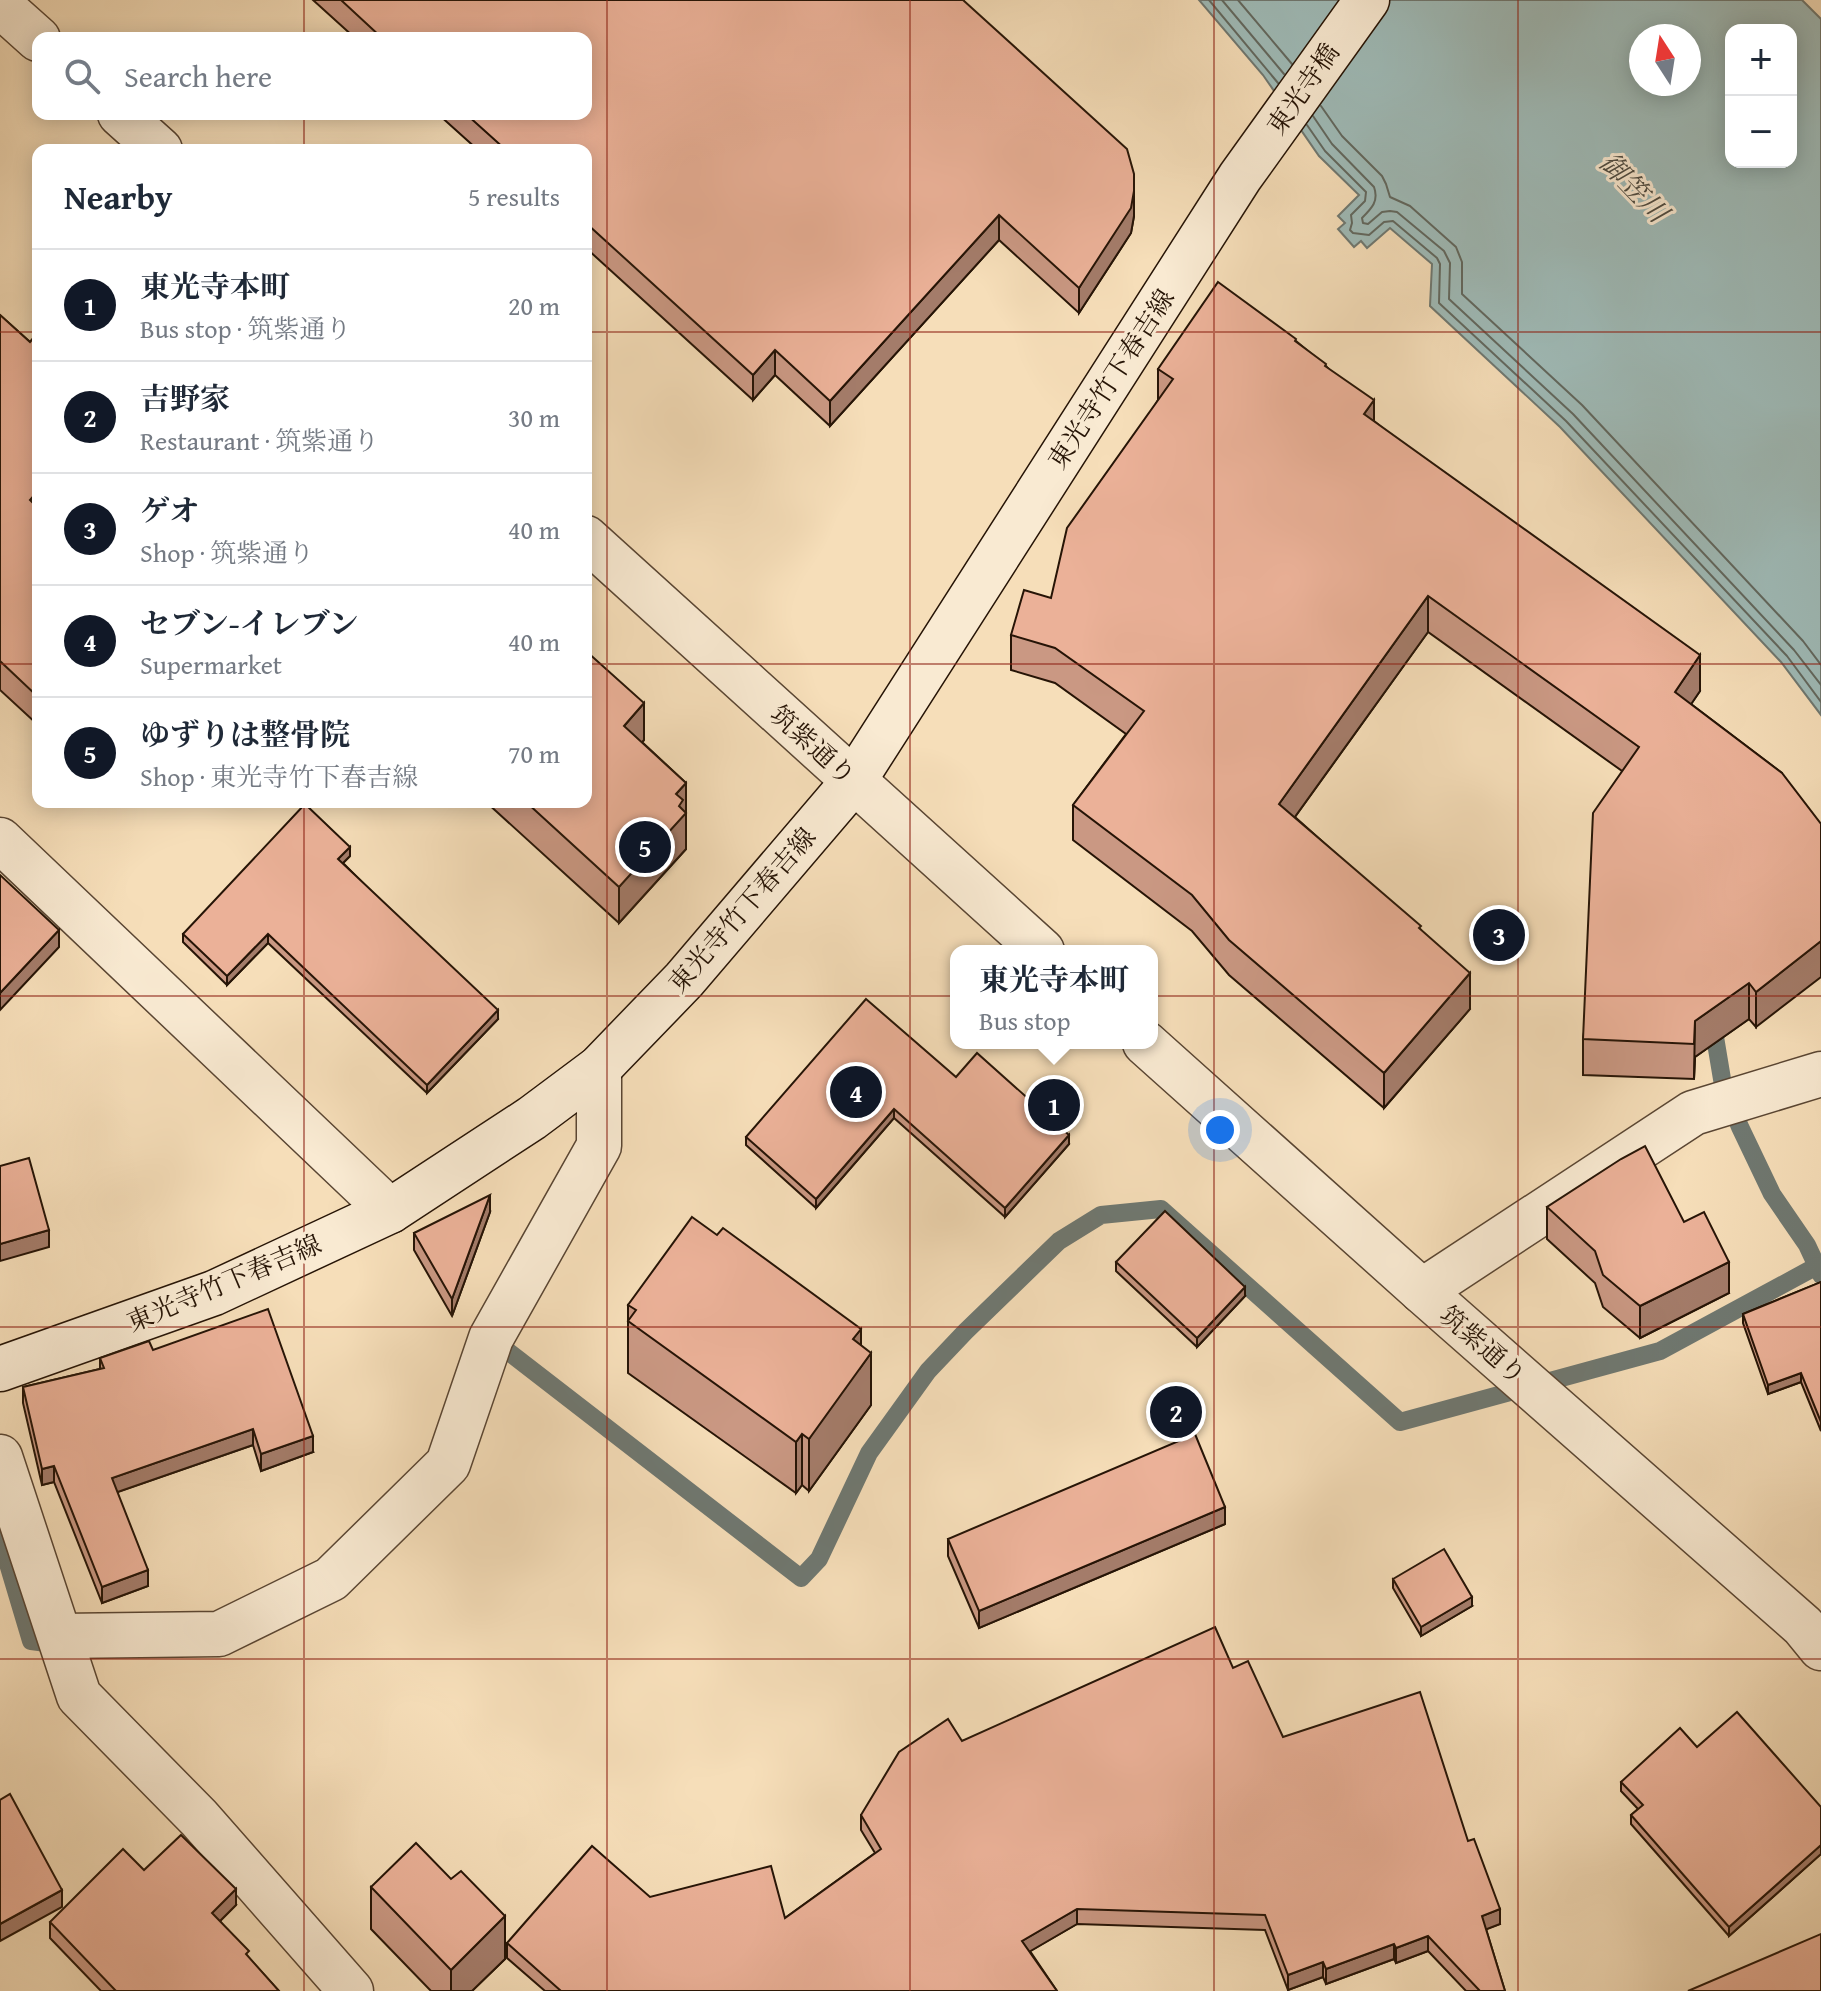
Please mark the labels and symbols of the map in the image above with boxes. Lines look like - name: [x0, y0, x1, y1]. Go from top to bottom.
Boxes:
- north arrow: [1629, 24, 1701, 96]
- street label: 東光寺橋: [1257, 35, 1348, 143]
- water label: 御笠川: [1590, 142, 1680, 233]
- street label: 東光寺竹下春吉線: [1038, 281, 1184, 477]
- street label: 筑紫通り: [762, 695, 865, 794]
- pin: 5: [619, 817, 671, 877]
- street label: 東光寺竹下春吉線: [659, 818, 825, 1001]
- pin: 3: [1473, 905, 1525, 965]
- pin: 4: [830, 1062, 882, 1122]
- pin: 1: [1028, 1075, 1080, 1135]
- your location: [1200, 1110, 1240, 1150]
- street label: 東光寺竹下春吉線: [120, 1224, 327, 1341]
- street label: 筑紫通り: [1431, 1296, 1535, 1393]
- pin: 2: [1150, 1382, 1202, 1442]

